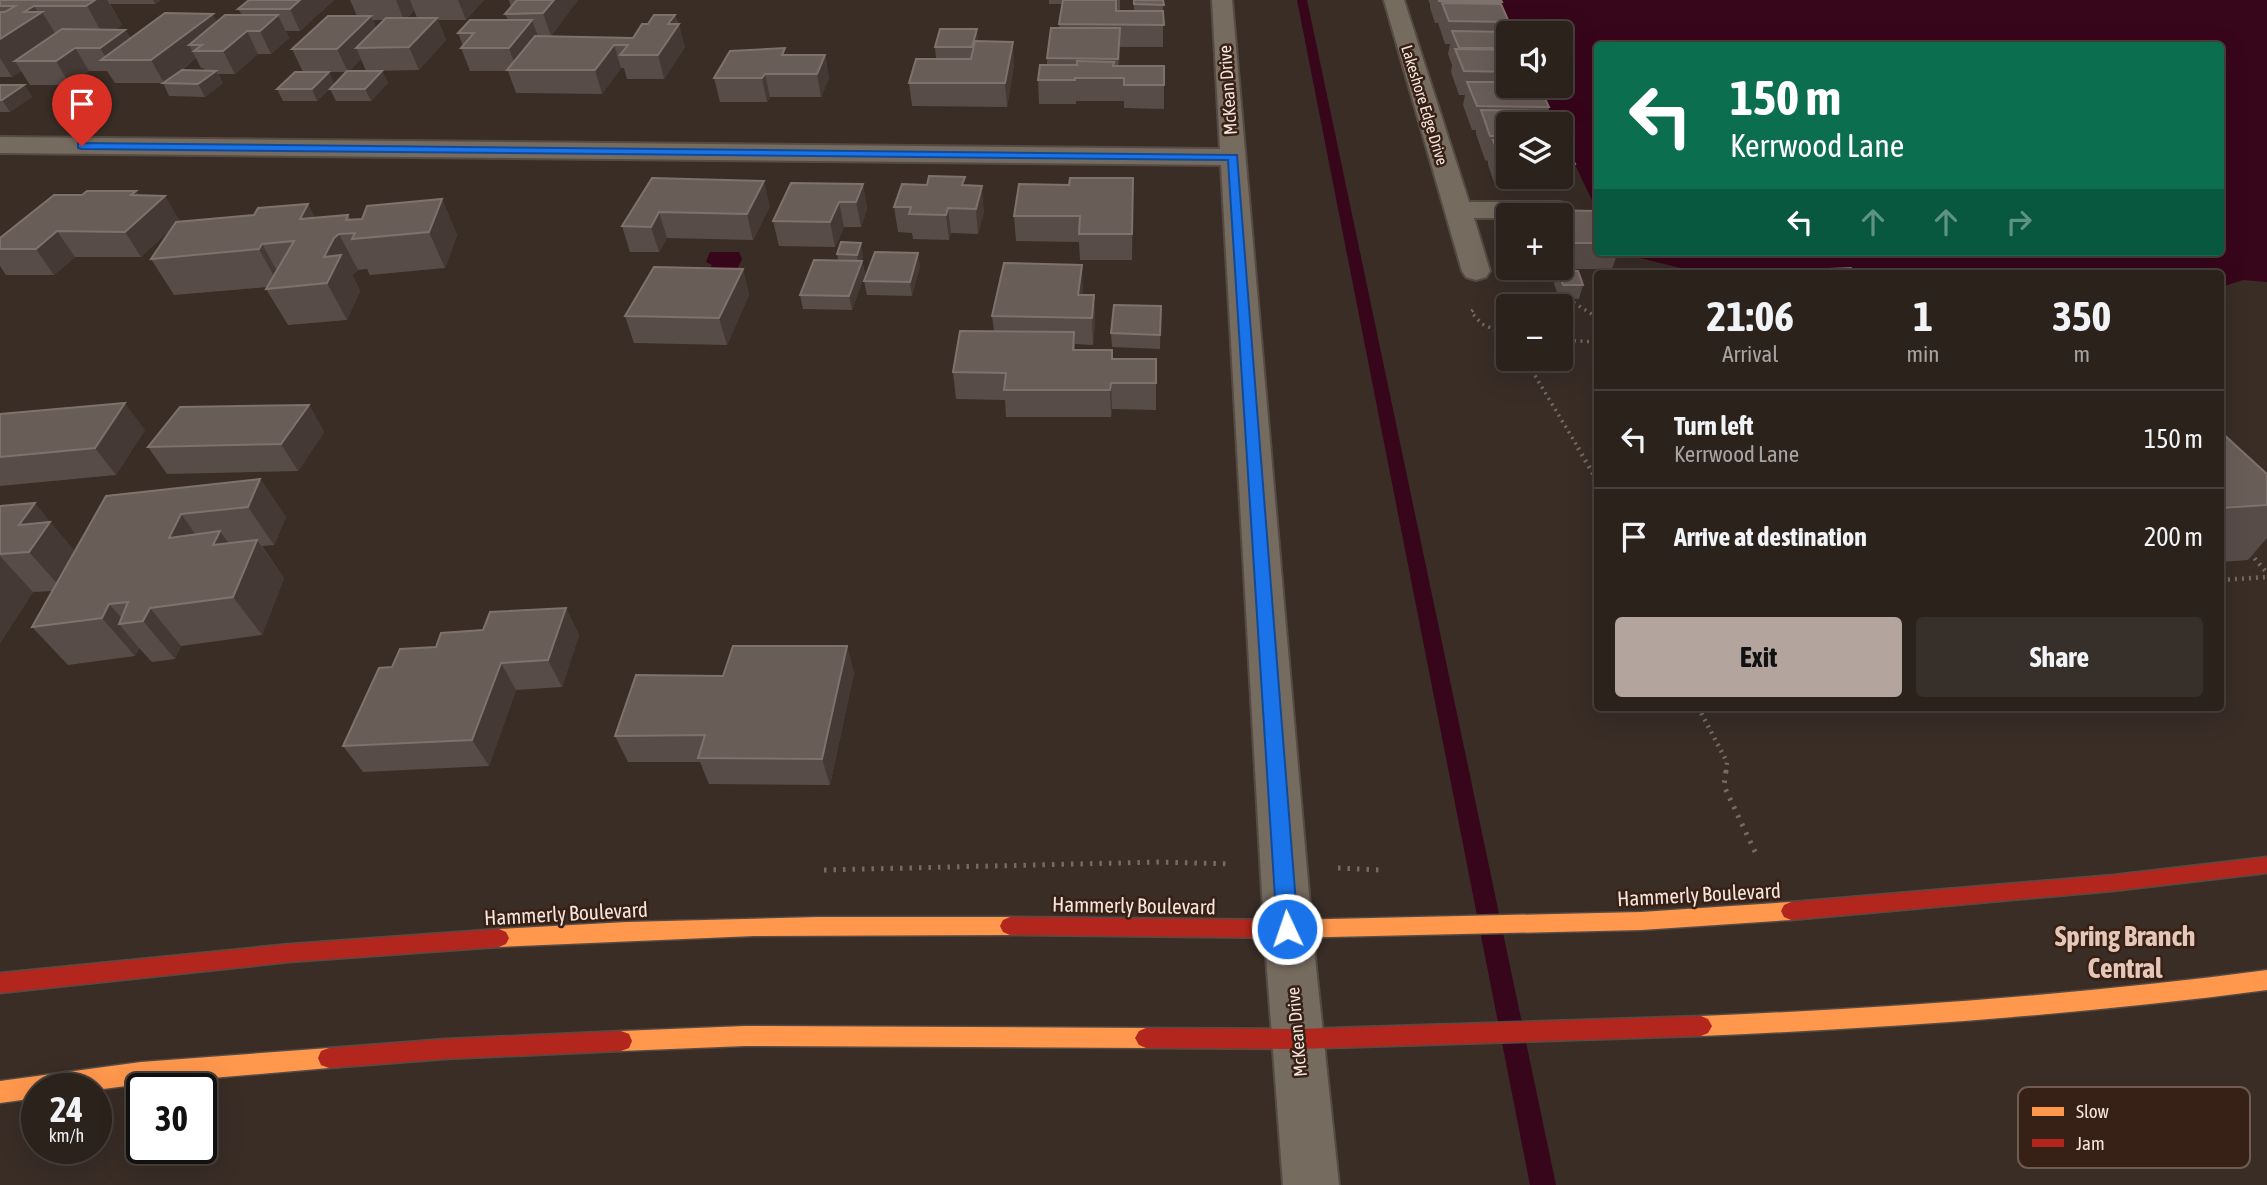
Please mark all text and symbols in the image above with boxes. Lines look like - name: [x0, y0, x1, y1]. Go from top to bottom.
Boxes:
- map controls: [1496, 21, 1573, 371]
- button: sound: [1496, 21, 1573, 98]
- street label: Lakeshore Edge Drive: [1397, 43, 1452, 167]
- street label: McKean Drive: [1214, 44, 1241, 136]
- text: 150 m: [1730, 69, 1841, 125]
- icon: left: [1615, 70, 1706, 161]
- pin: [52, 74, 112, 146]
- icon: arrive: [63, 85, 101, 123]
- button: layers: [1496, 112, 1573, 189]
- text: Kerrwood Lane: [1730, 127, 1904, 164]
- button: +: [1496, 203, 1573, 280]
- icon: left: [1781, 203, 1819, 241]
- icon: ahead: [1854, 203, 1892, 241]
- icon: ahead: [1927, 203, 1965, 241]
- icon: right: [2000, 203, 2038, 241]
- text: 21:06: [1707, 292, 1794, 340]
- text: 1: [1913, 292, 1933, 340]
- text: 350: [2052, 292, 2111, 340]
- button: −: [1496, 294, 1573, 371]
- text: Arrival: [1722, 341, 1778, 367]
- text: min: [1907, 341, 1940, 367]
- text: m: [2073, 341, 2090, 367]
- text: Turn left: [1674, 411, 1754, 441]
- icon: left: [1615, 420, 1653, 458]
- text: 150 m: [2144, 424, 2203, 454]
- text: Kerrwood Lane: [1674, 441, 1799, 467]
- icon: arrive: [1615, 518, 1653, 556]
- text: Arrive at destination: [1674, 522, 1867, 552]
- text: 200 m: [2144, 522, 2203, 552]
- button: Exit: [1615, 617, 1902, 697]
- button: Share: [1916, 617, 2203, 697]
- street label: Hammerly Boulevard: [1617, 878, 1781, 910]
- street label: Hammerly Boulevard: [1052, 892, 1216, 918]
- position arrow: [1250, 892, 1324, 966]
- street label: Hammerly Boulevard: [484, 897, 648, 929]
- district label: Spring Branch Central: [2055, 920, 2195, 984]
- street label: McKean Drive: [1282, 986, 1311, 1078]
- speed limit sign: 30: [126, 1073, 217, 1164]
- legend: [2018, 1087, 2250, 1168]
- text: 24: [50, 1089, 83, 1129]
- text: Slow: [2076, 1100, 2110, 1122]
- text: km/h: [49, 1125, 84, 1146]
- text: Jam: [2076, 1132, 2105, 1154]

